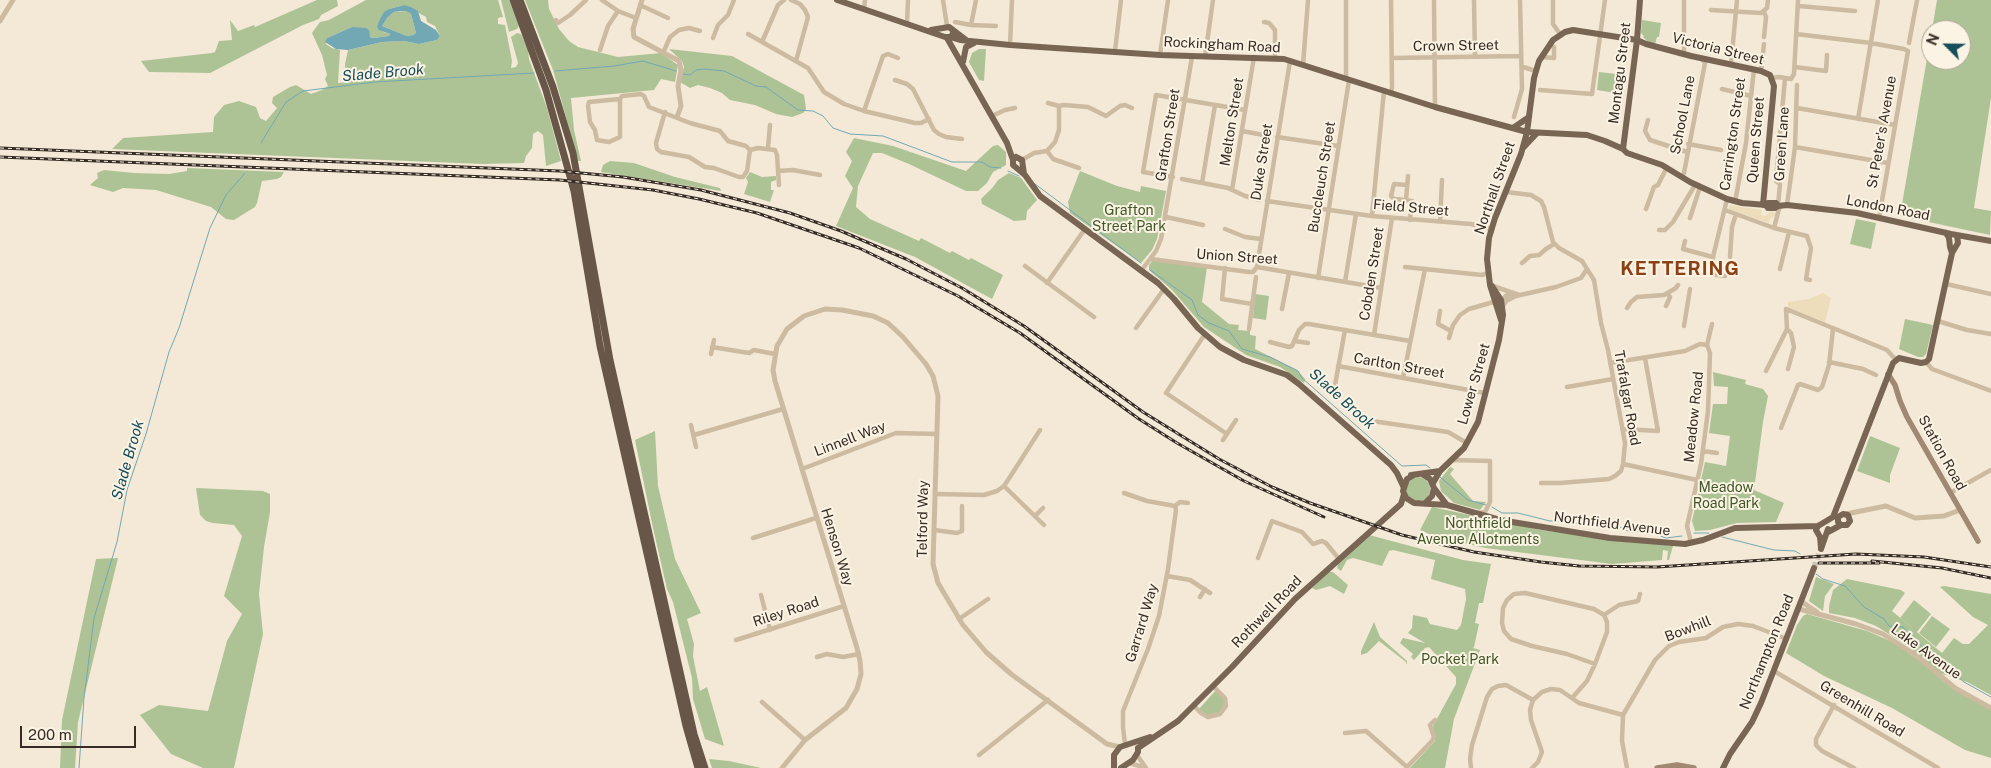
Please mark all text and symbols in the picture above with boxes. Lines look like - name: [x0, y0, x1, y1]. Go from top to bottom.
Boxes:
- north arrow: [1921, 20, 1971, 70]
- street label: Montagu Street: [1605, 21, 1635, 125]
- street label: Victoria Street: [1670, 29, 1766, 69]
- text: N: [1924, 31, 1943, 48]
- street label: Rockingham Road: [1163, 34, 1281, 56]
- street label: Crown Street: [1413, 37, 1499, 55]
- water label: Slade Brook: [341, 60, 425, 86]
- street label: School Lane: [1667, 74, 1699, 156]
- street label: St Peter's Avenue: [1864, 74, 1900, 190]
- street label: Melton Street: [1217, 76, 1247, 168]
- street label: Carrington Street: [1717, 76, 1749, 192]
- street label: Grafton Street: [1152, 87, 1184, 183]
- street label: Queen Street: [1744, 96, 1768, 184]
- street label: Green Lane: [1771, 106, 1793, 182]
- street label: Buccleuch Street: [1305, 120, 1339, 234]
- street label: Duke Street: [1248, 122, 1276, 202]
- street label: Northall Street: [1471, 139, 1519, 237]
- street label: London Road: [1845, 192, 1931, 224]
- street label: Field Street: [1372, 196, 1450, 220]
- park label: Grafton Street Park: [1092, 203, 1166, 236]
- street label: Cobden Street: [1356, 226, 1388, 322]
- street label: Union Street: [1196, 246, 1278, 268]
- district label: KETTERING: [1619, 258, 1741, 280]
- street label: Lower Street: [1454, 341, 1494, 427]
- street label: Trafalgar Road: [1610, 349, 1644, 447]
- street label: Carlton Street: [1352, 350, 1446, 382]
- water label: Slade Brook: [1305, 365, 1379, 433]
- street label: Meadow Road: [1681, 371, 1707, 463]
- street label: Station Road: [1914, 412, 1970, 494]
- water label: Slade Brook: [108, 418, 148, 502]
- street label: Linnell Way: [812, 418, 888, 460]
- street label: Telford Way: [914, 480, 932, 558]
- park label: Meadow Road Park: [1693, 480, 1759, 512]
- street label: Henson Way: [817, 506, 857, 588]
- street label: Northfield Avenue: [1553, 509, 1671, 539]
- park label: Northfield Avenue Allotments: [1417, 516, 1539, 548]
- street label: Rothwell Road: [1228, 572, 1306, 652]
- street label: Garrard Way: [1122, 582, 1162, 664]
- street label: Northampton Road: [1736, 592, 1798, 712]
- street label: Riley Road: [751, 593, 821, 631]
- street label: Bowhill: [1663, 613, 1713, 645]
- street label: Lake Avenue: [1888, 621, 1964, 683]
- park label: Pocket Park: [1421, 652, 1499, 668]
- street label: Greenhill Road: [1817, 677, 1907, 741]
- scale bar: [22, 716, 139, 748]
- text: 200 m: [28, 726, 72, 743]

